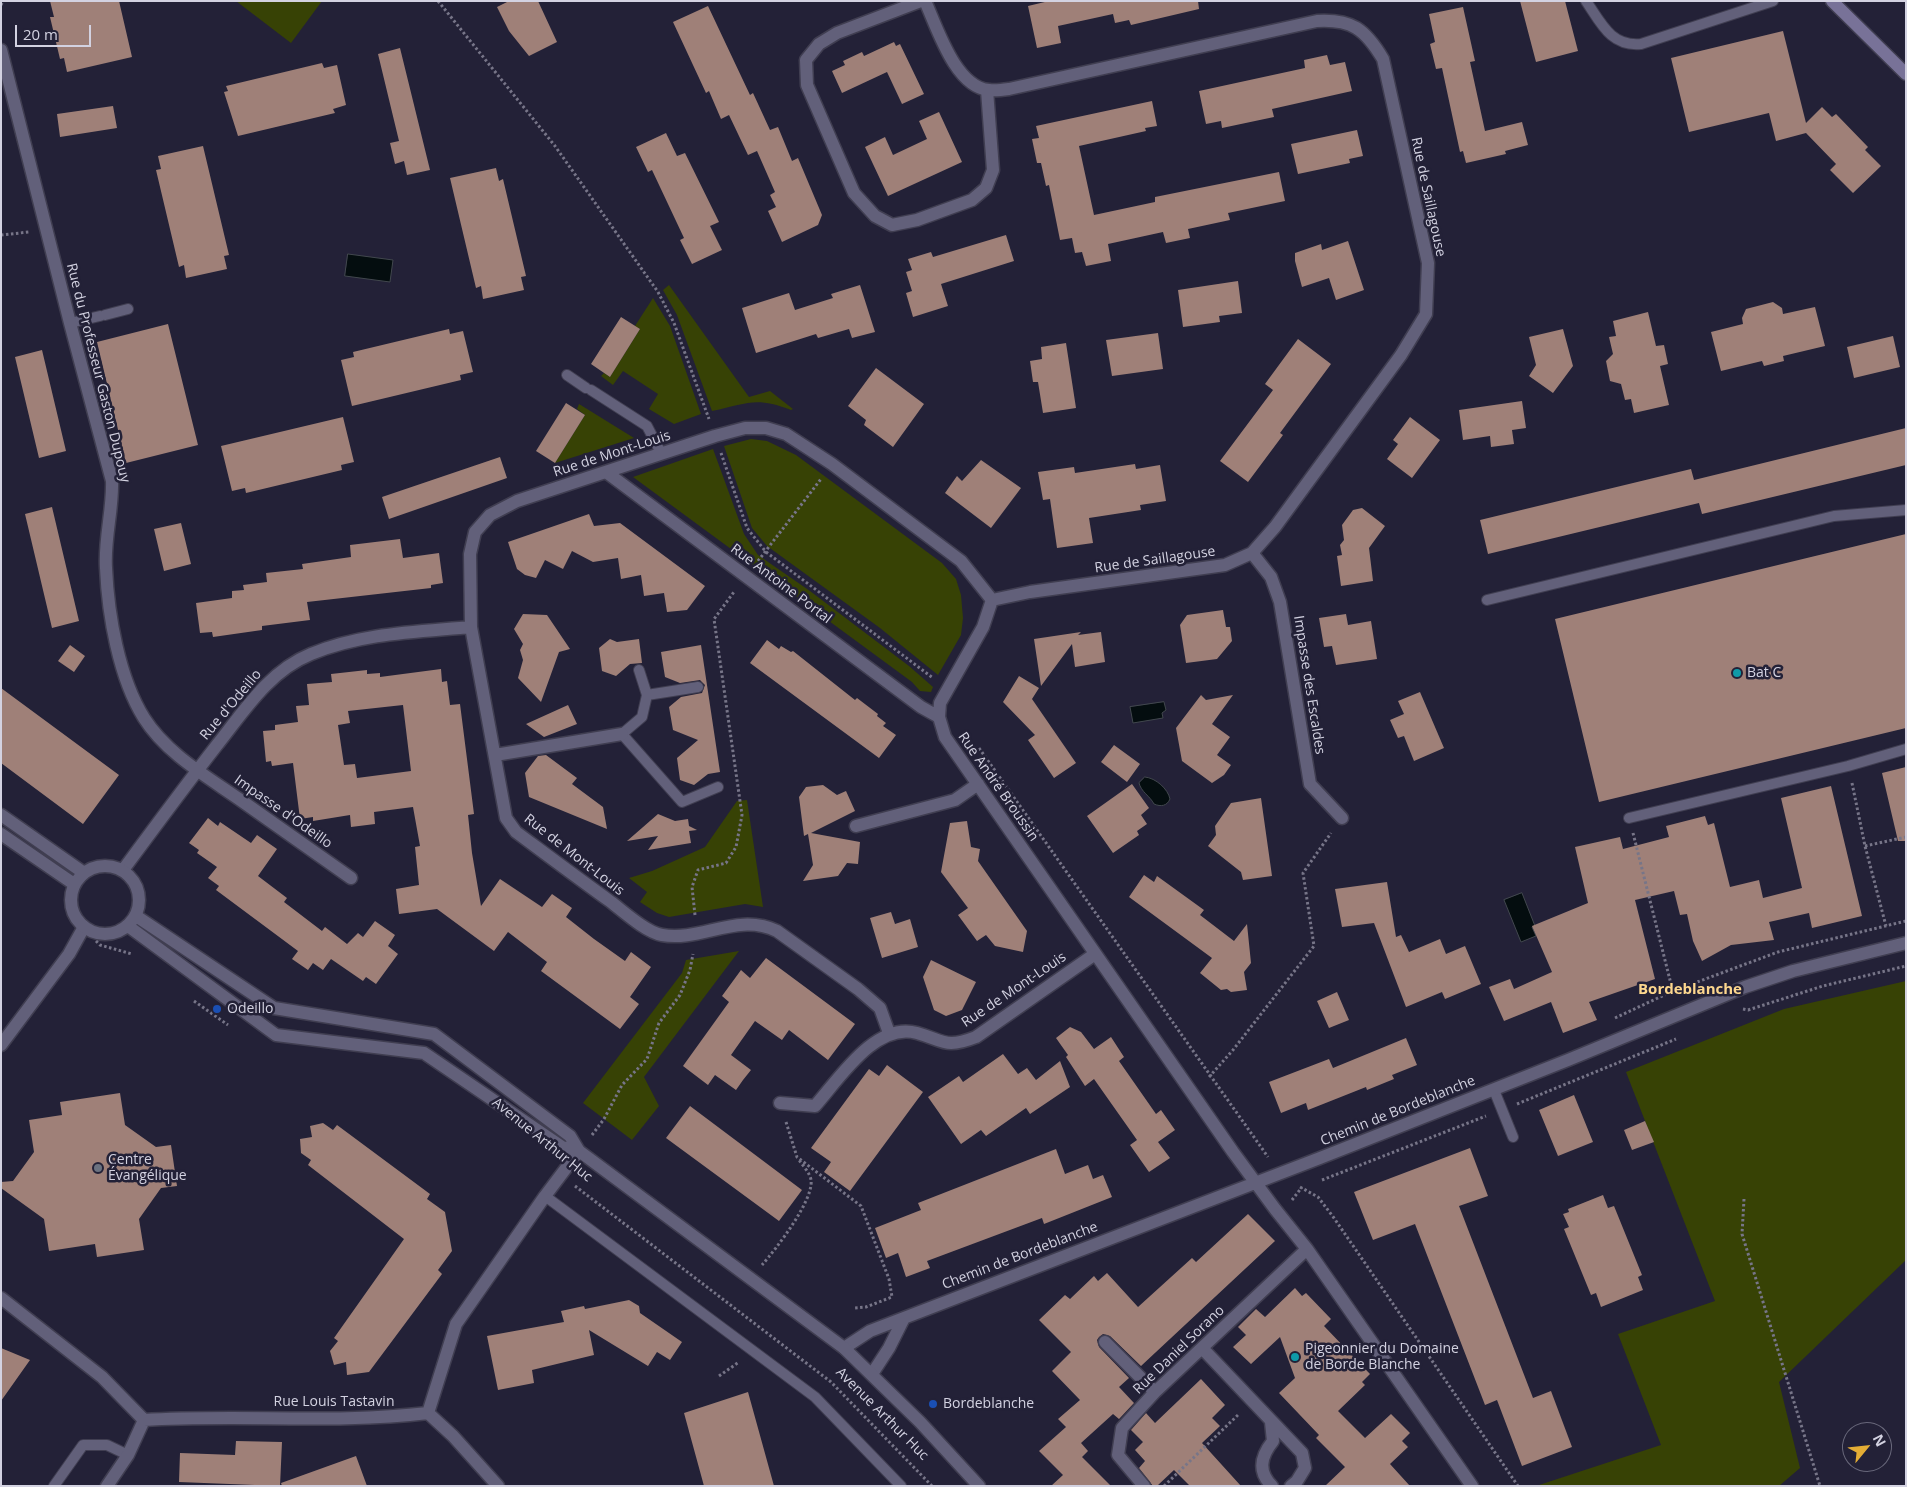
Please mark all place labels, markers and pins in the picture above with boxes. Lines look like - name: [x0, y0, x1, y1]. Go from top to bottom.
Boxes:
- place label: Bat C: [1747, 665, 1781, 681]
- marker: Bat C: [1731, 667, 1743, 679]
- place label: Odeillo: [227, 1001, 273, 1017]
- marker: Odeillo: [211, 1003, 223, 1015]
- place label: Centre Évangélique: [108, 1152, 187, 1184]
- marker: Centre Évangélique: [92, 1162, 104, 1174]
- place label: Pigeonnier du Domaine de Borde Blanche: [1305, 1341, 1459, 1374]
- marker: Pigeonnier du Domaine de Borde Blanche: [1289, 1351, 1301, 1363]
- place label: Bordeblanche: [943, 1396, 1034, 1412]
- marker: Bordeblanche: [927, 1398, 939, 1410]

